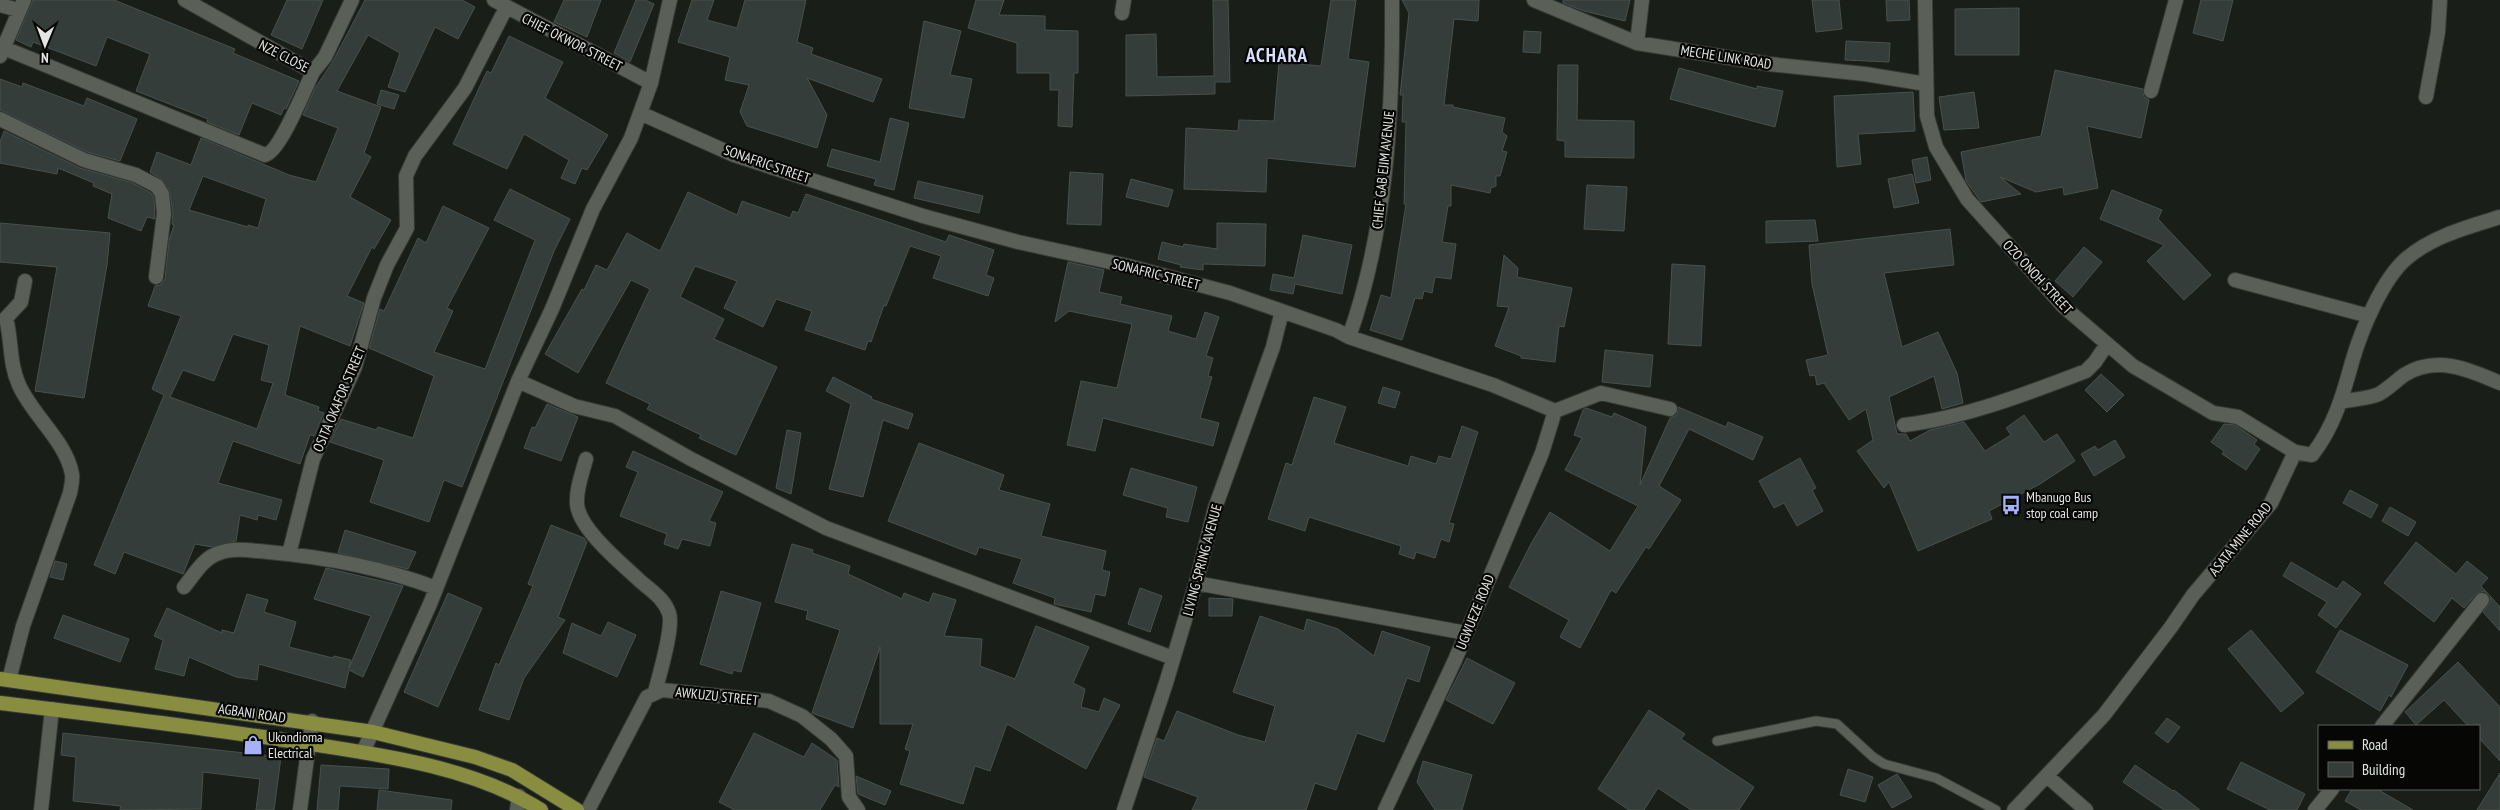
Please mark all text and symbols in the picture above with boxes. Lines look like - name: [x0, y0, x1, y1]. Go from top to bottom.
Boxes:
- street label: CHIEF OKWOR STREET: [519, 9, 626, 75]
- north arrow: [20, 20, 70, 70]
- street label: NZE CLOSE: [256, 36, 312, 76]
- street label: MECHE LINK ROAD: [1679, 41, 1773, 73]
- district label: ACHARA: [1245, 43, 1308, 67]
- text: N: [41, 49, 49, 67]
- street label: CHIEF GAB EJIM AVENUE: [1368, 110, 1398, 230]
- street label: SONAFRIC STREET: [722, 141, 813, 187]
- street label: OZO ONOH STREET: [1999, 236, 2077, 318]
- street label: SONAFRIC STREET: [1110, 254, 1202, 294]
- street label: OSITA OKAFOR STREET: [309, 343, 370, 454]
- place label: Mbanugo Bus stop coal camp: [2026, 488, 2098, 522]
- bus stop icon: Mbanugo Bus stop coal camp: [2000, 494, 2022, 516]
- street label: ASATA MINE ROAD: [2205, 499, 2275, 579]
- street label: LIVING SPRING AVENUE: [1178, 502, 1226, 618]
- street label: UGWUEZE ROAD: [1452, 572, 1498, 652]
- street label: AWKUZU STREET: [675, 683, 760, 709]
- street label: AGBANI ROAD: [217, 699, 287, 727]
- legend: [2318, 725, 2480, 790]
- place label: Ukondioma Electrical: [268, 728, 323, 762]
- shop icon: Ukondioma Electrical: [242, 734, 264, 756]
- text: Road: [2362, 735, 2388, 754]
- text: Building: [2362, 760, 2405, 779]

